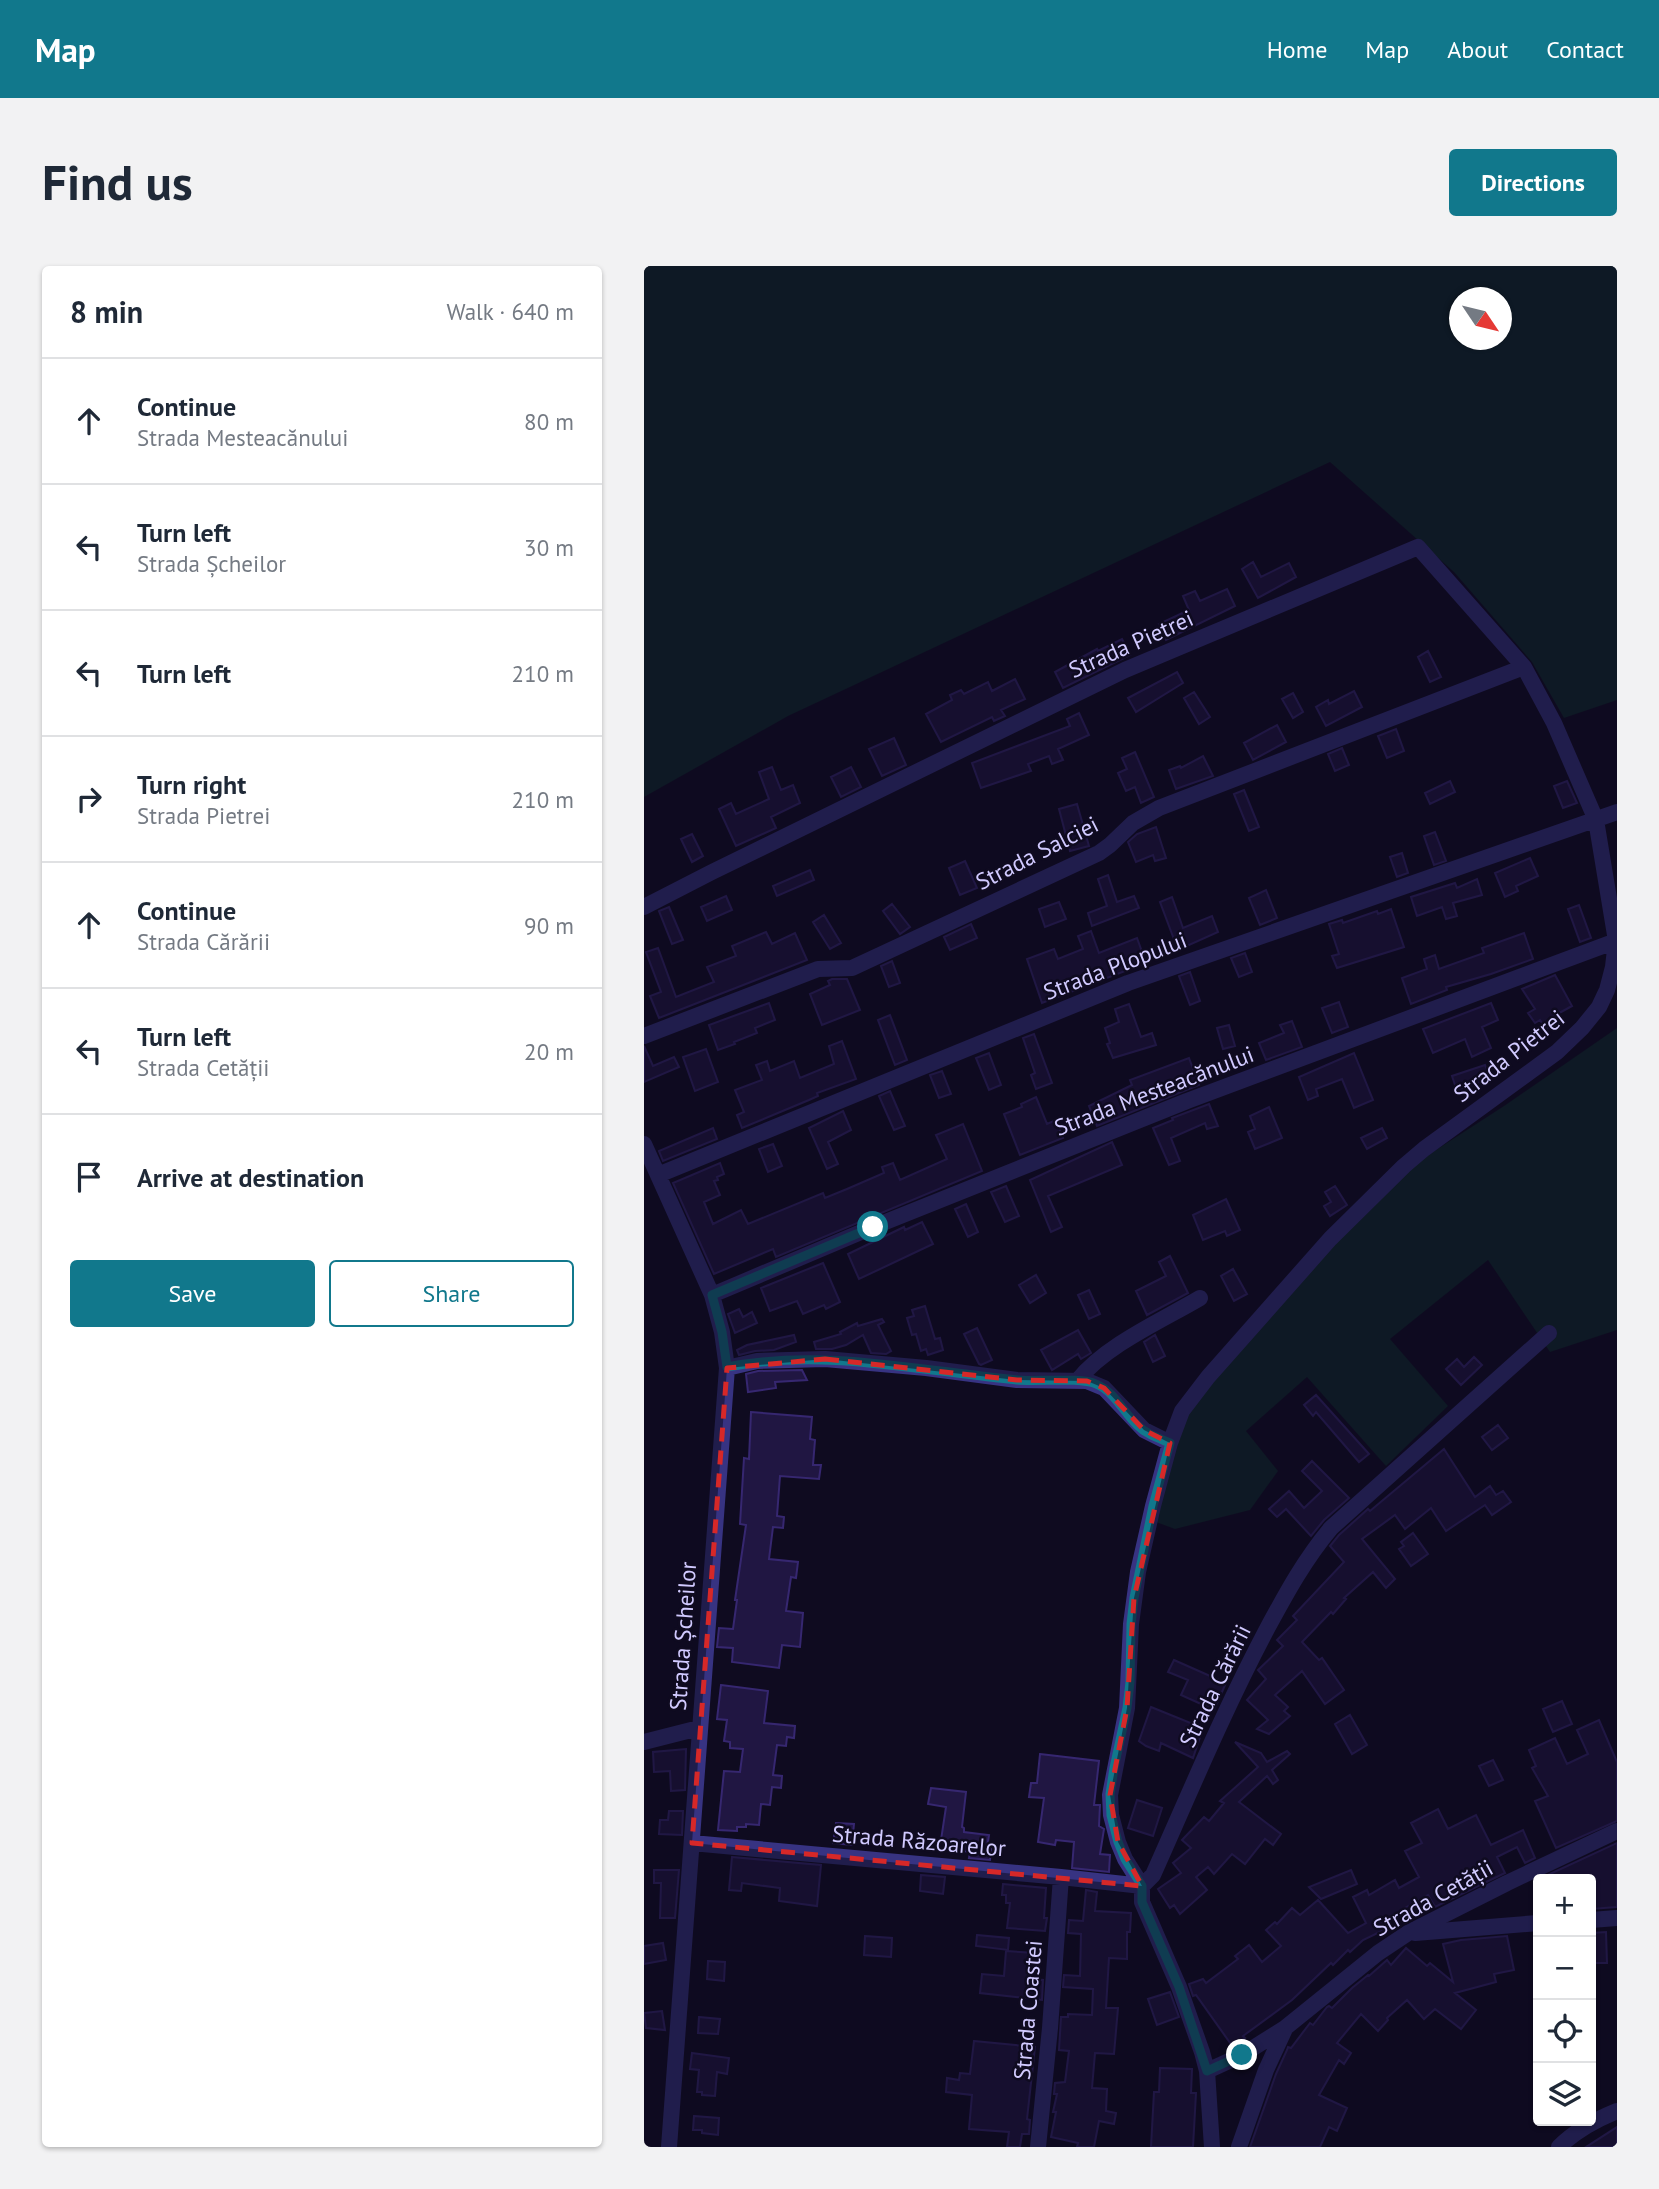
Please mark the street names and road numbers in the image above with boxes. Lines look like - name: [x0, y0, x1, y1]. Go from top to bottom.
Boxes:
- street label: Strada Pietrei: [1064, 603, 1198, 684]
- street label: Strada Salciei: [971, 809, 1103, 896]
- street label: Strada Plopului: [1039, 925, 1191, 1006]
- street label: Strada Pietrei: [1447, 1003, 1570, 1108]
- street label: Strada Mesteacănului: [1050, 1039, 1258, 1142]
- street label: Strada Șcheilor: [663, 1560, 702, 1711]
- street label: Strada Cărării: [1172, 1620, 1257, 1752]
- street label: Strada Răzoarelor: [831, 1818, 1007, 1863]
- street label: Strada Cetății: [1368, 1853, 1498, 1942]
- street label: Strada Coastei: [1007, 1939, 1048, 2081]

